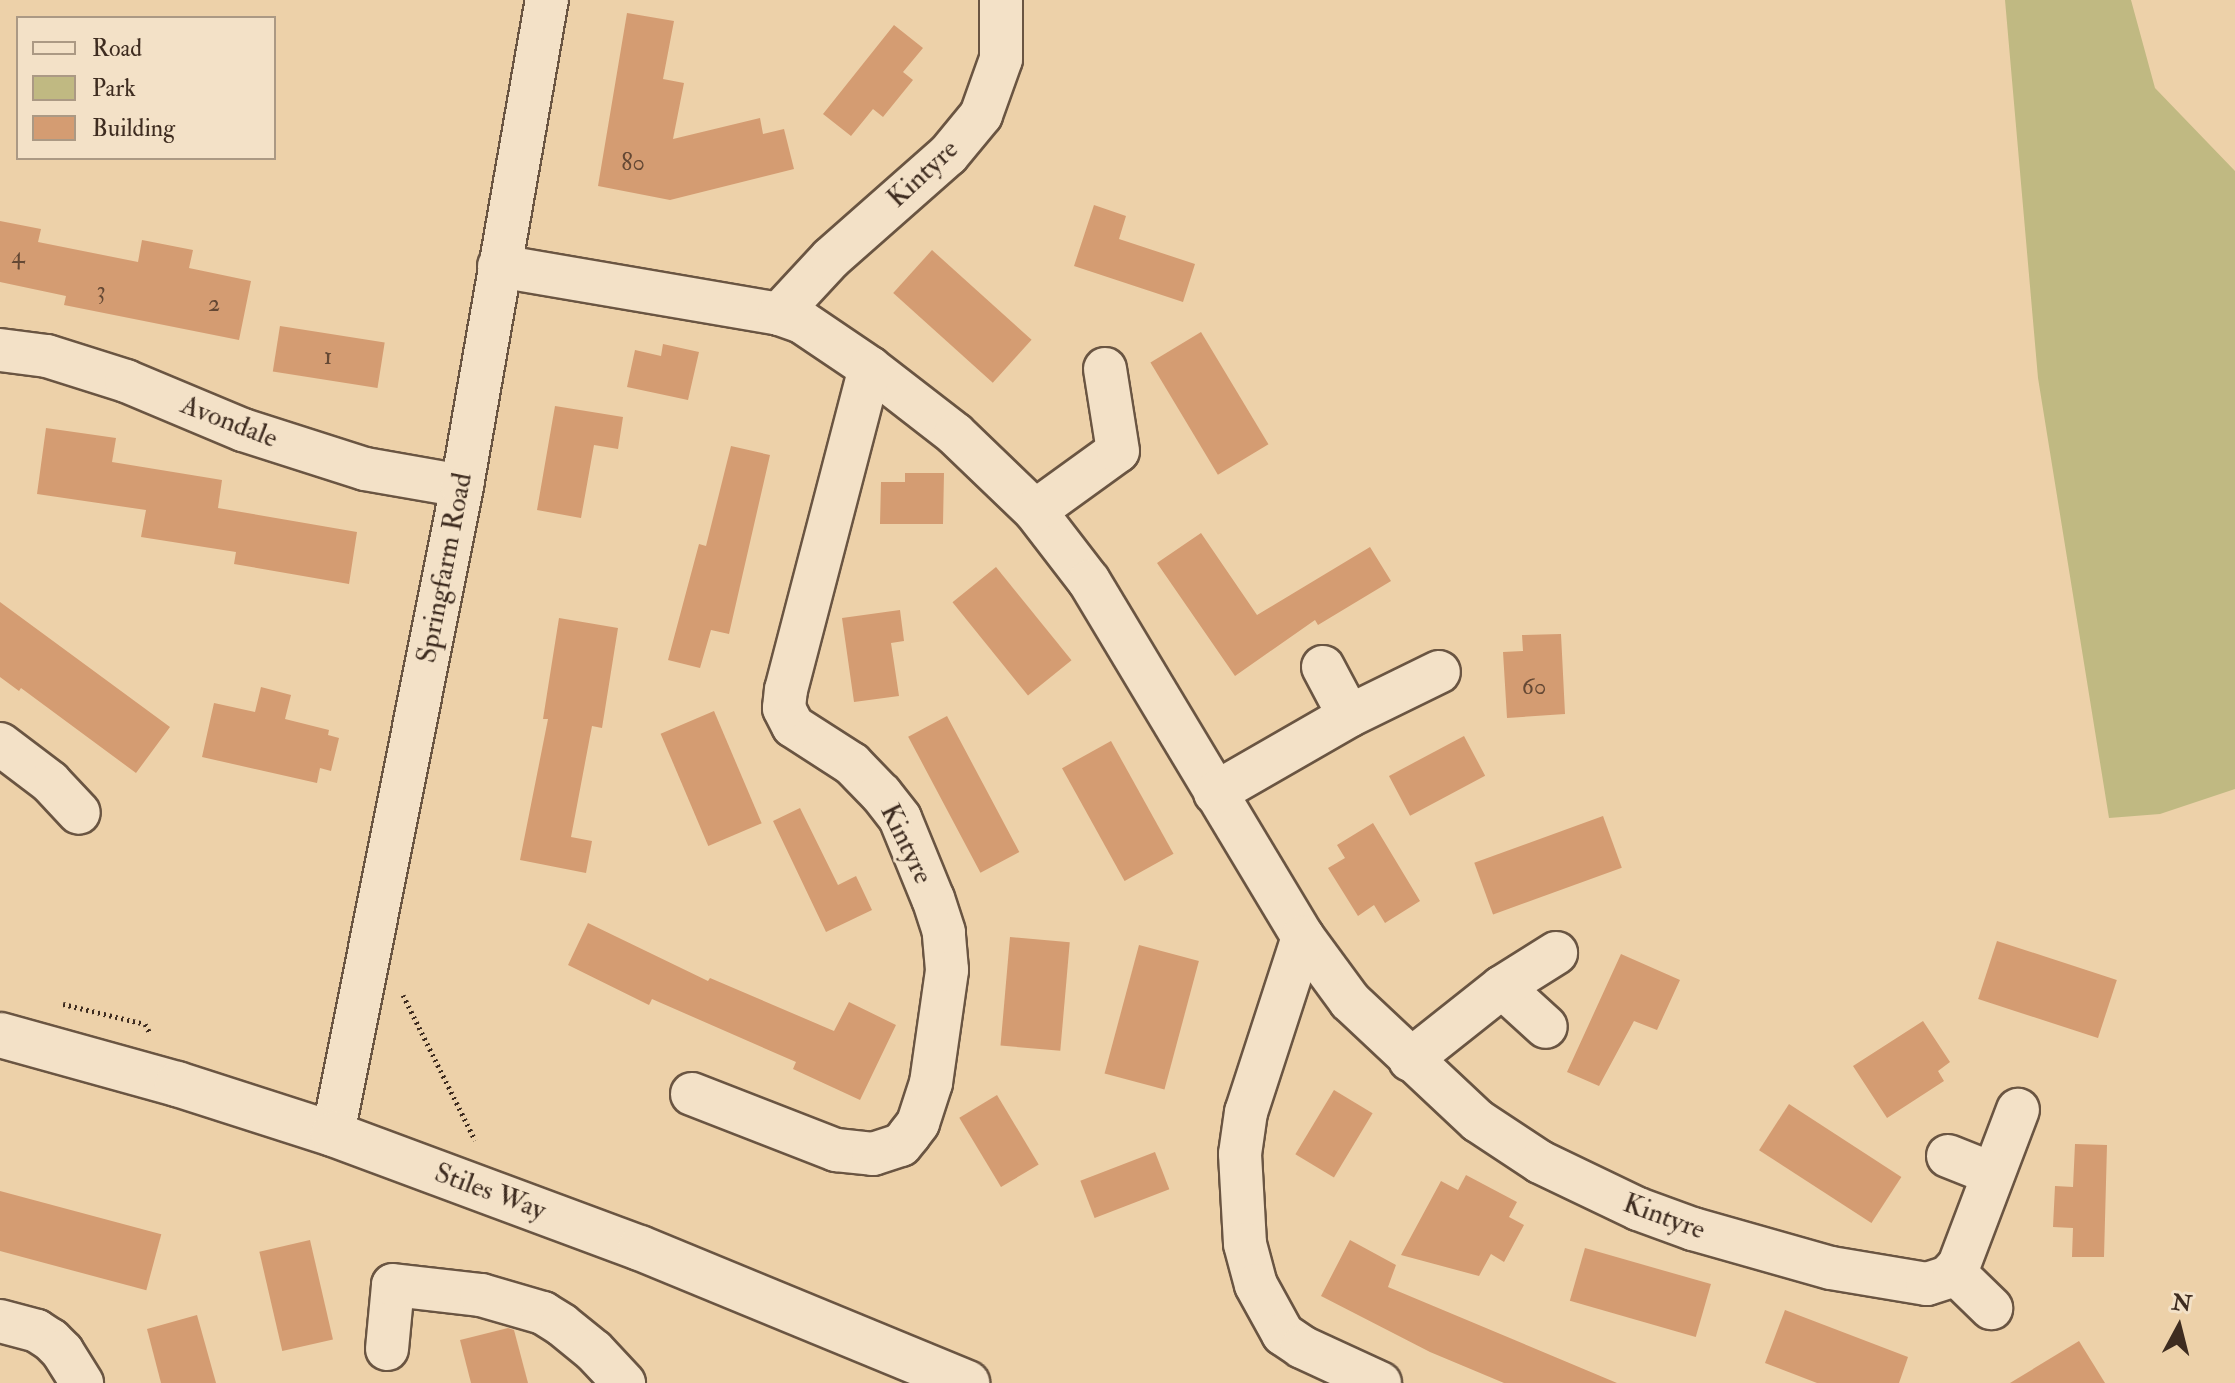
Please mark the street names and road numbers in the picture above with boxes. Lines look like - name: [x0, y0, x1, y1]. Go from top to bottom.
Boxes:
- street label: Kintyre: [881, 133, 965, 215]
- street label: Avondale: [176, 388, 282, 456]
- street label: Springfarm Road: [410, 470, 480, 666]
- street label: Kintyre: [872, 799, 940, 889]
- street label: Stiles Way: [430, 1156, 550, 1228]
- street label: Kintyre: [1618, 1187, 1710, 1247]

